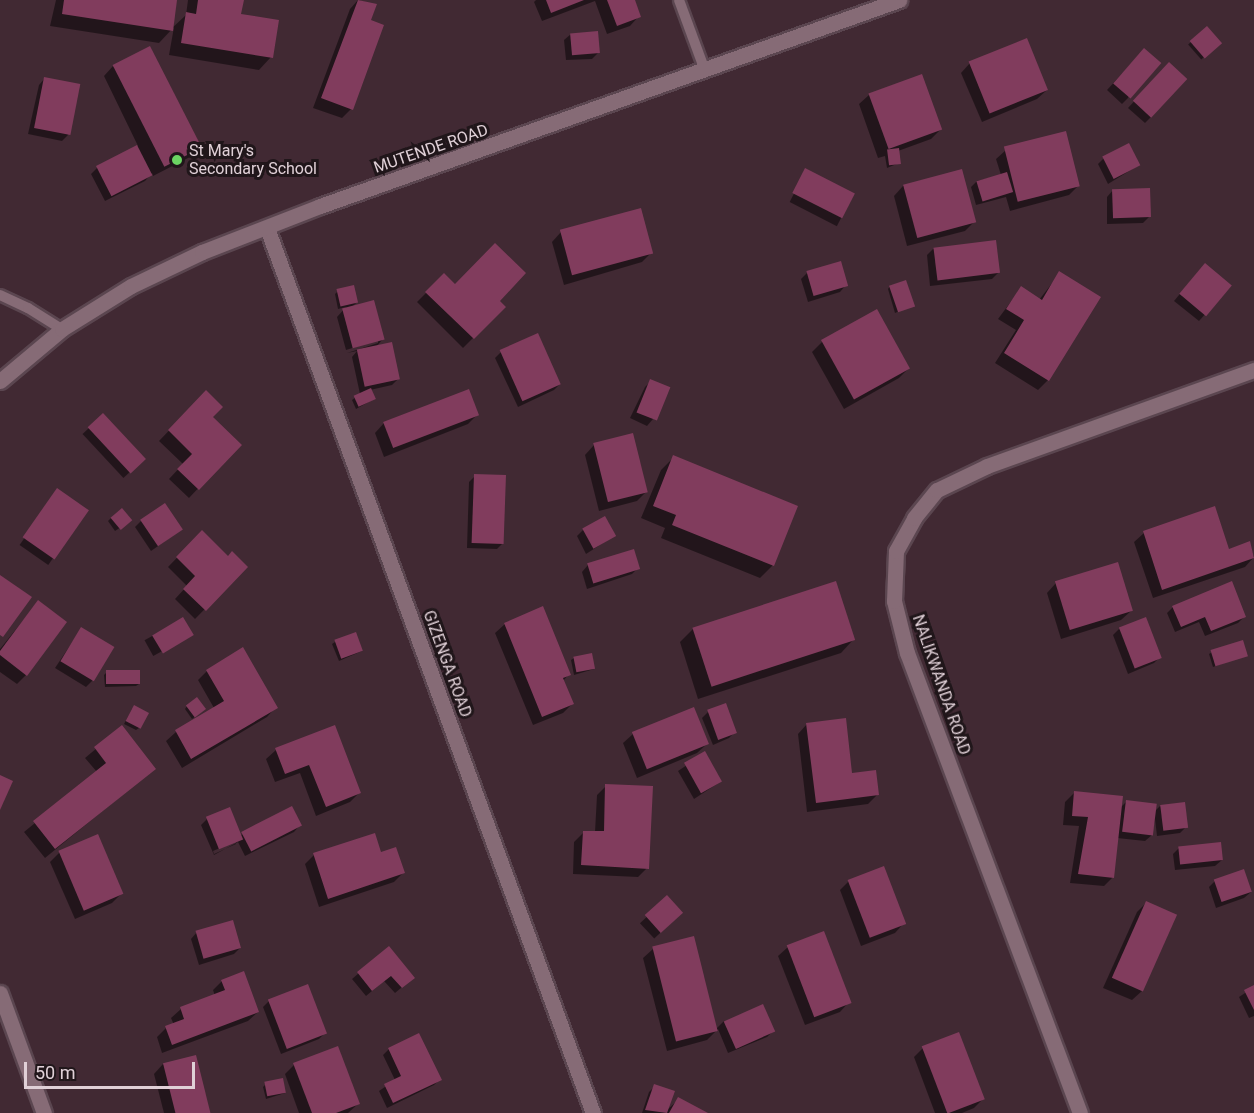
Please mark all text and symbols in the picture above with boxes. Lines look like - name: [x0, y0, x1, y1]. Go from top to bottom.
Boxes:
- street label: MUTENDE ROAD: [371, 120, 491, 178]
- place label: St Mary's Secondary School: [189, 141, 317, 179]
- marker: St Mary's Secondary School: [170, 153, 184, 167]
- street label: GIZENGA ROAD: [419, 608, 475, 720]
- street label: NALIKWANDA ROAD: [908, 612, 974, 758]
- scale bar: [27, 1050, 198, 1088]
- text: 50 m: [35, 1062, 75, 1083]

